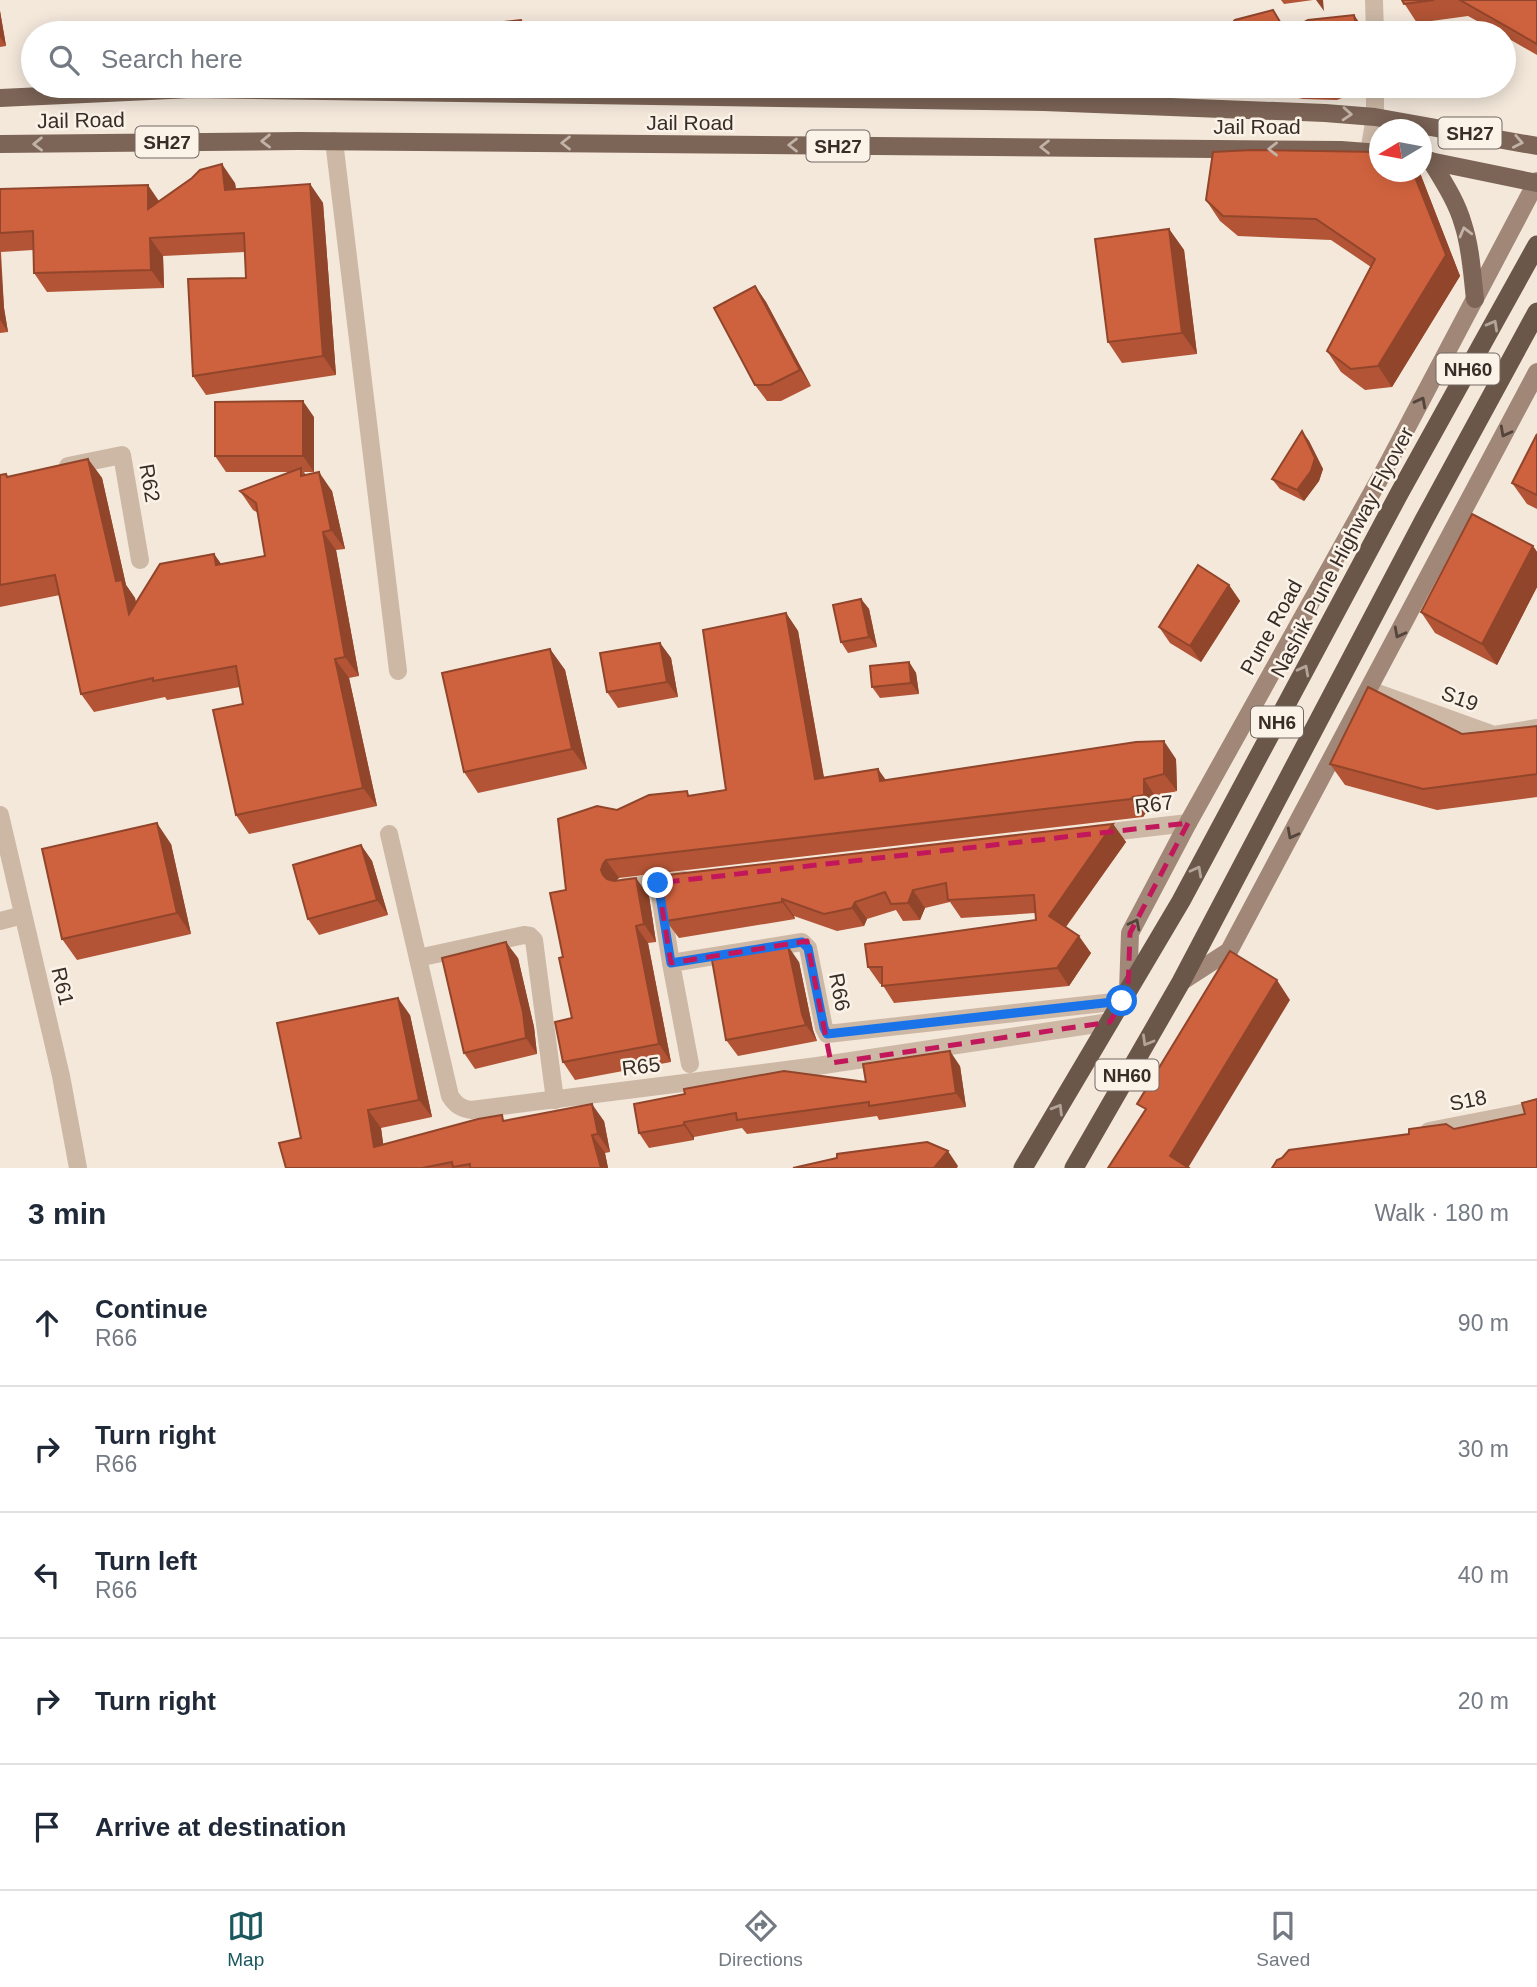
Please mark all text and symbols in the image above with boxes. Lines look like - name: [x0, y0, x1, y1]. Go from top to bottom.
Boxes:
- search box: [21, 21, 1516, 98]
- icon: search: [45, 41, 83, 79]
- text: Search here: [101, 44, 243, 74]
- one-way arrow: [1342, 106, 1353, 121]
- street label: Jail Road: [37, 108, 125, 132]
- street label: Jail Road: [646, 111, 734, 134]
- street label: Jail Road: [1213, 115, 1301, 138]
- road number: SH27: [1438, 118, 1502, 148]
- north arrow: [1369, 119, 1432, 182]
- road number: SH27: [136, 126, 198, 158]
- road number: SH27: [806, 130, 870, 162]
- one-way arrow: [260, 133, 271, 149]
- one-way arrow: [1512, 134, 1524, 149]
- one-way arrow: [560, 135, 570, 151]
- one-way arrow: [33, 136, 44, 151]
- one-way arrow: [787, 137, 798, 153]
- one-way arrow: [1039, 140, 1050, 155]
- one-way arrow: [1267, 141, 1277, 157]
- one-way arrow: [1459, 226, 1473, 238]
- one-way arrow: [1485, 320, 1498, 332]
- road number: NH60: [1436, 354, 1500, 384]
- one-way arrow: [1412, 397, 1426, 409]
- street label: Nashik Pune Highway Flyover: [1266, 423, 1418, 681]
- one-way arrow: [1500, 425, 1513, 437]
- street label: R62: [135, 462, 165, 504]
- street label: Pune Road: [1235, 575, 1307, 679]
- one-way arrow: [1394, 626, 1407, 639]
- one-way arrow: [1296, 665, 1310, 677]
- street label: S19: [1439, 681, 1481, 715]
- road number: NH6: [1251, 706, 1303, 737]
- street label: R67: [1133, 790, 1175, 818]
- one-way arrow: [1287, 827, 1300, 839]
- one-way arrow: [1189, 866, 1202, 878]
- route end: [642, 867, 673, 898]
- one-way arrow: [1127, 919, 1141, 931]
- street label: R61: [47, 965, 79, 1007]
- street label: R66: [825, 971, 855, 1013]
- route start: [1106, 985, 1137, 1016]
- one-way arrow: [1142, 1033, 1155, 1046]
- street label: R65: [620, 1052, 662, 1080]
- road number: NH60: [1096, 1060, 1158, 1091]
- street label: S18: [1447, 1085, 1489, 1115]
- one-way arrow: [1050, 1104, 1063, 1117]
- text: 3 min: [28, 1197, 106, 1230]
- text: Walk · 180 m: [1374, 1200, 1509, 1226]
- text: Continue: [95, 1294, 208, 1324]
- icon: ahead: [28, 1304, 66, 1342]
- text: 90 m: [1458, 1310, 1509, 1336]
- text: R66: [95, 1325, 137, 1351]
- text: Turn right: [95, 1420, 216, 1450]
- icon: right: [28, 1430, 66, 1468]
- text: 30 m: [1458, 1436, 1509, 1462]
- text: R66: [95, 1451, 137, 1477]
- text: Turn left: [95, 1546, 197, 1576]
- icon: left: [28, 1556, 66, 1594]
- text: 40 m: [1458, 1562, 1509, 1588]
- text: R66: [95, 1577, 137, 1603]
- icon: right: [28, 1682, 66, 1720]
- text: Turn right: [95, 1686, 216, 1716]
- text: 20 m: [1458, 1688, 1509, 1714]
- icon: arrive: [28, 1808, 66, 1846]
- text: Arrive at destination: [95, 1812, 346, 1842]
- tab: Map: [227, 1907, 265, 1971]
- tab: Directions: [718, 1907, 803, 1971]
- tab: Saved: [1256, 1907, 1310, 1971]

